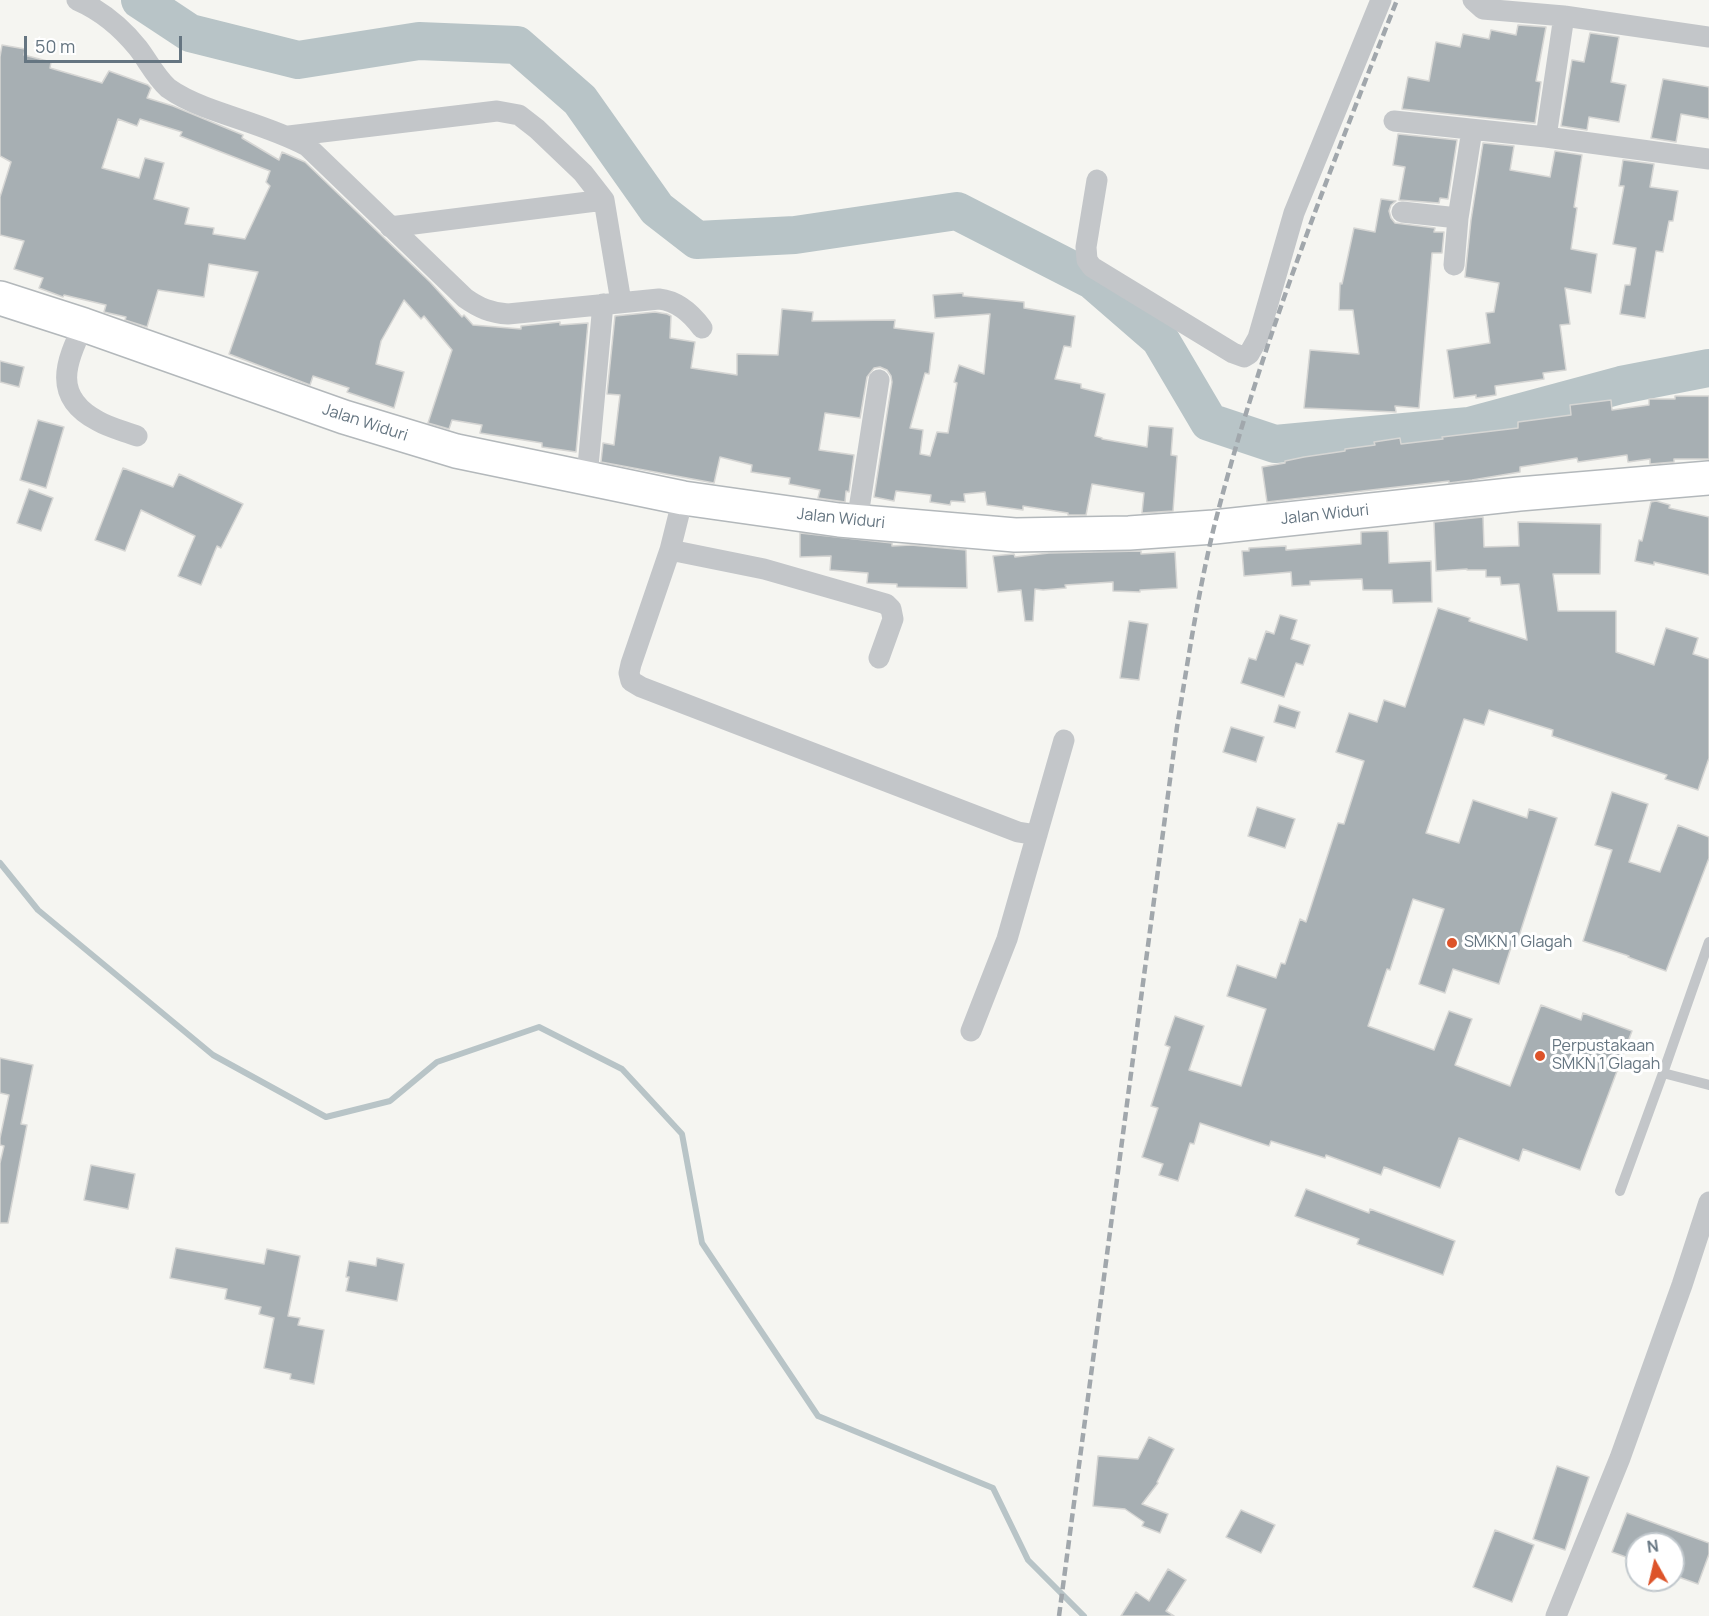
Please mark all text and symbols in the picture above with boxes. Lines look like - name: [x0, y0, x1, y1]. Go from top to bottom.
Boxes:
- scale bar: [27, 24, 184, 62]
- text: 50 m: [35, 34, 75, 58]
- street label: Jalan Widuri: [320, 400, 410, 446]
- street label: Jalan Widuri: [1280, 501, 1370, 529]
- street label: Jalan Widuri: [796, 505, 886, 533]
- place label: SMKN 1 Glagah: [1464, 933, 1572, 953]
- marker: SMKN 1 Glagah: [1445, 936, 1459, 950]
- place label: Perpustakaan SMKN 1 Glagah: [1552, 1037, 1660, 1075]
- marker: Perpustakaan SMKN 1 Glagah: [1533, 1049, 1547, 1063]
- north arrow: [1625, 1532, 1685, 1592]
- text: N: [1646, 1534, 1660, 1558]

